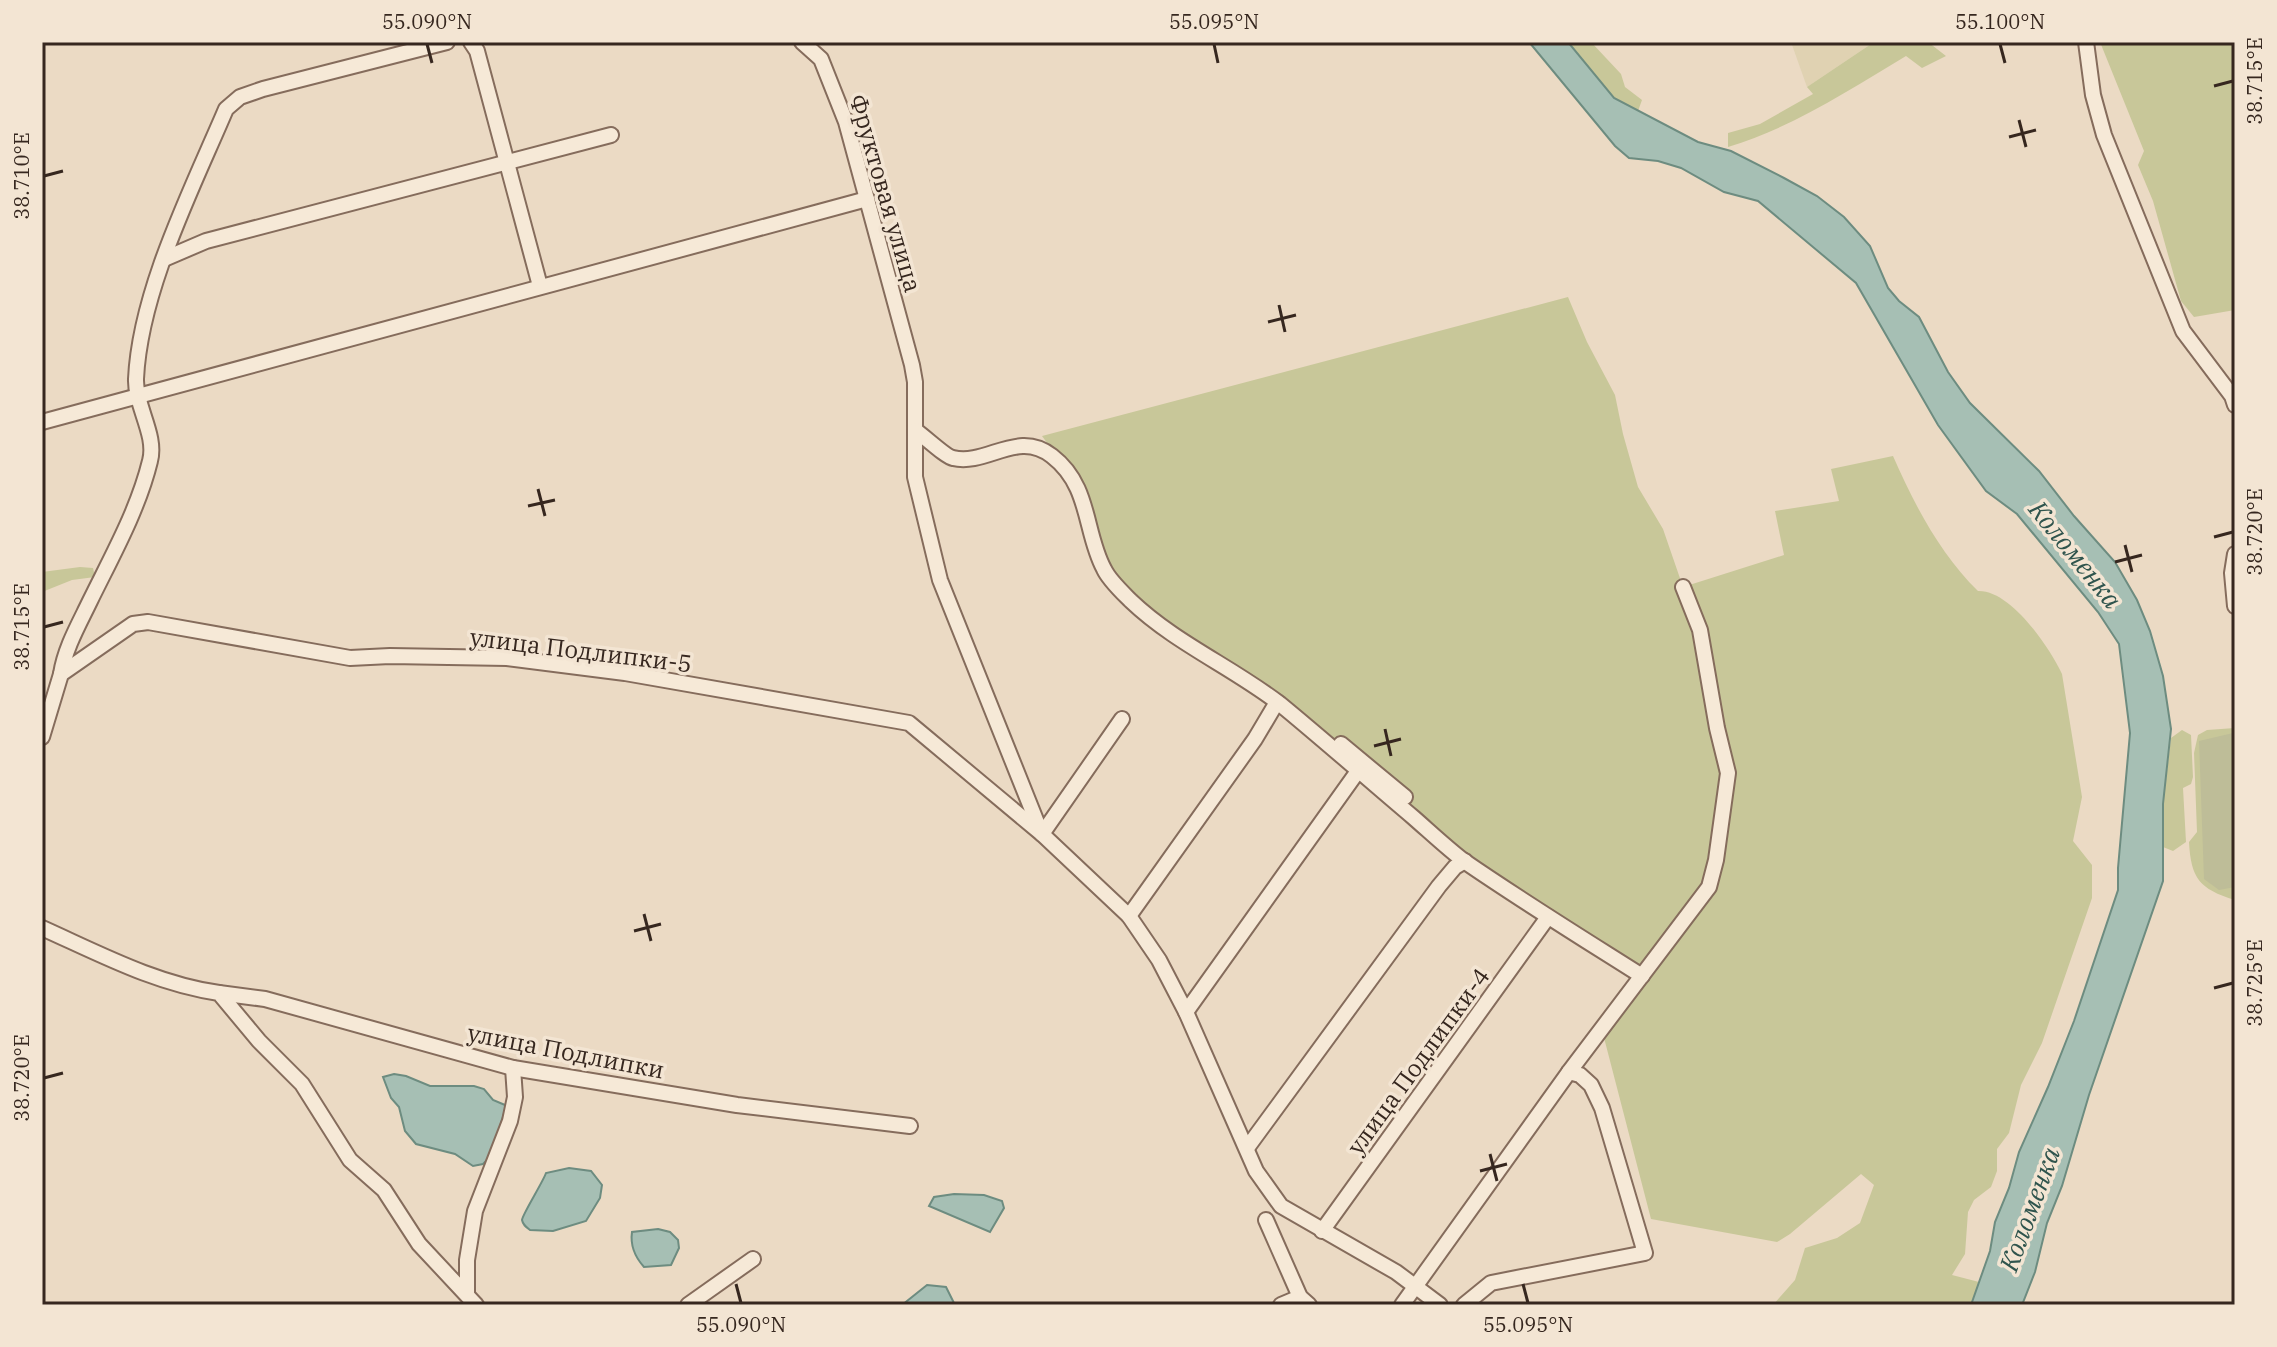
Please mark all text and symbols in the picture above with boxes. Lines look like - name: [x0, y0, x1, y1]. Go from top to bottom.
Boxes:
- text: 55.090°N: [382, 8, 472, 35]
- text: 55.095°N: [1169, 8, 1259, 35]
- text: 55.100°N: [1955, 8, 2045, 35]
- text: 38.715°E: [2241, 37, 2268, 125]
- street label: Фруктовая улица: [842, 90, 930, 296]
- text: 38.710°E: [8, 132, 35, 220]
- text: 38.720°E: [2241, 488, 2268, 576]
- water label: Коломенка: [2021, 492, 2130, 615]
- text: 38.715°E: [8, 583, 35, 671]
- street label: улица Подлипки-5: [468, 620, 694, 680]
- text: 38.725°E: [2241, 939, 2268, 1027]
- street label: улица Подлипки-4: [1339, 961, 1497, 1161]
- street label: улица Подлипки: [465, 1016, 667, 1086]
- text: 38.720°E: [8, 1034, 35, 1122]
- water label: Коломенка: [1991, 1142, 2067, 1277]
- text: 55.090°N: [696, 1311, 786, 1338]
- text: 55.095°N: [1483, 1311, 1573, 1338]

